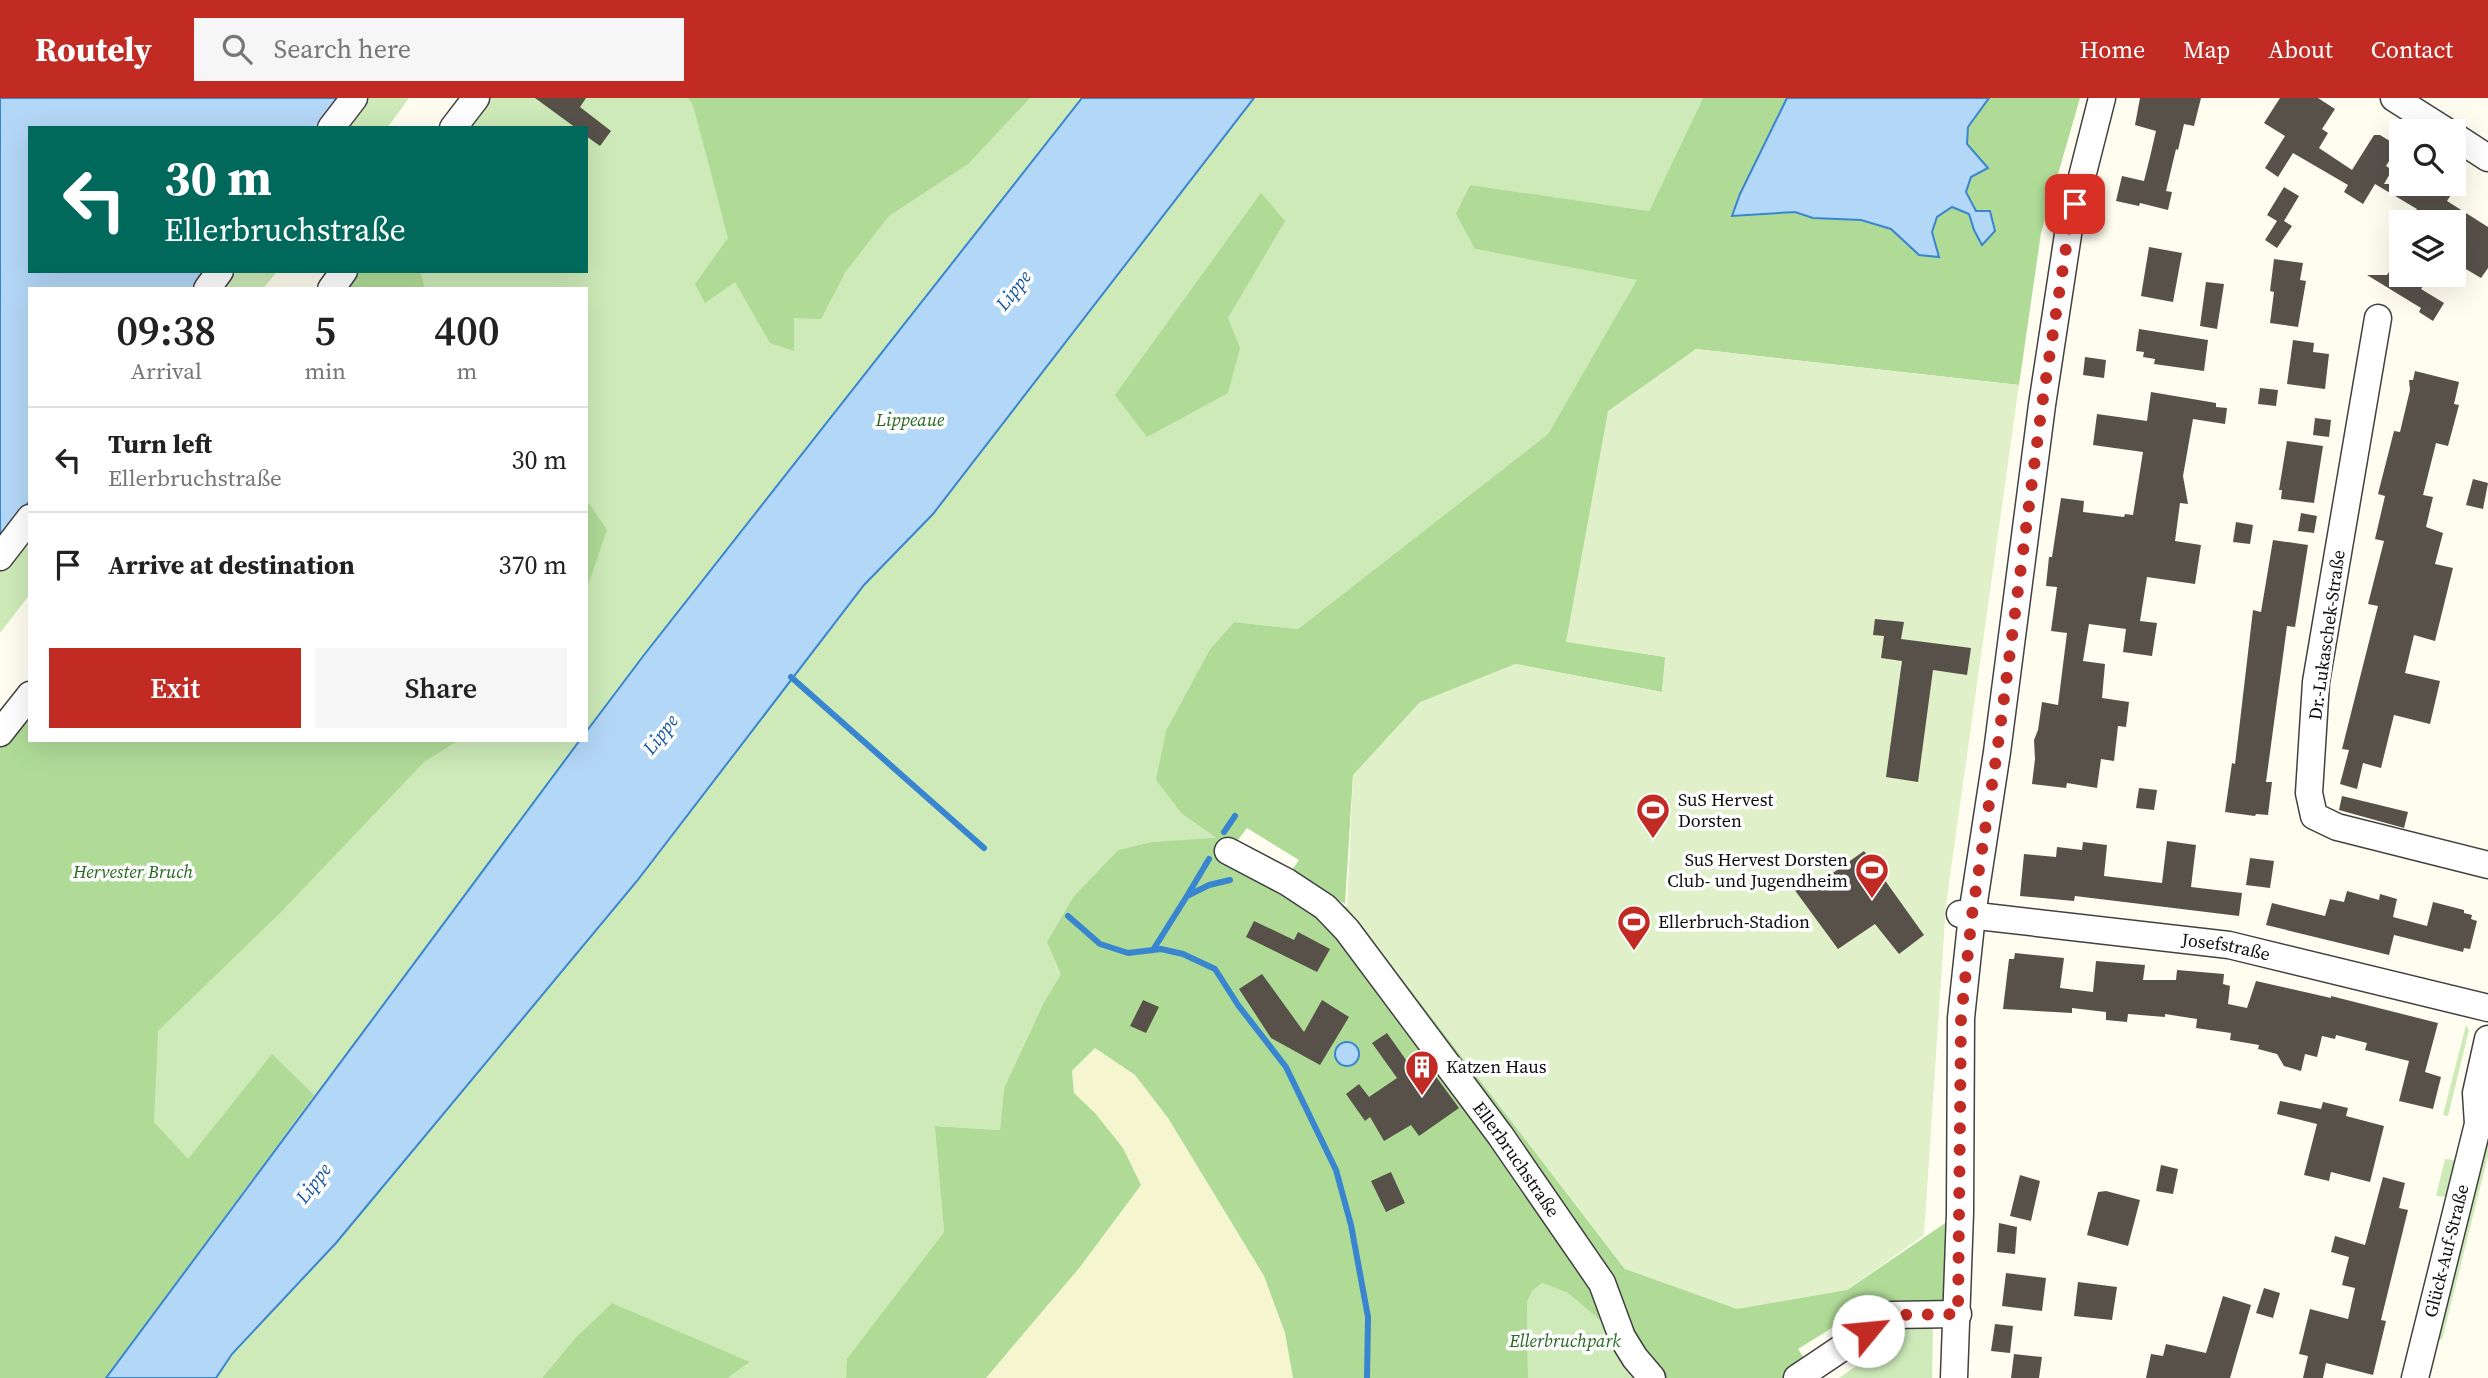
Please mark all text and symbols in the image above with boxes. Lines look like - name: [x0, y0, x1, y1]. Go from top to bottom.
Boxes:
- search box: [194, 18, 684, 81]
- text: Routely: [35, 27, 152, 72]
- icon: search: [218, 30, 256, 68]
- text: Search here: [274, 31, 411, 67]
- text: Home: [2080, 33, 2145, 66]
- text: Map: [2183, 33, 2230, 66]
- text: About: [2268, 33, 2333, 66]
- text: Contact: [2371, 33, 2453, 66]
- map controls: [2389, 119, 2466, 287]
- button: search: [2389, 119, 2466, 196]
- text: 30 m: [164, 144, 272, 211]
- icon: left: [49, 154, 140, 245]
- pin: [2045, 174, 2105, 234]
- icon: arrive: [2056, 185, 2094, 223]
- text: Ellerbruchstraße: [164, 208, 406, 252]
- button: layers: [2389, 210, 2466, 287]
- water label: Lippe: [989, 264, 1037, 316]
- text: 09:38: [116, 301, 216, 359]
- text: 5: [314, 301, 336, 359]
- text: 400: [434, 301, 500, 359]
- text: Arrival: [131, 355, 202, 387]
- text: min: [304, 355, 346, 387]
- text: m: [457, 355, 477, 387]
- park label: Lippeaue: [875, 407, 945, 432]
- text: Turn left: [108, 426, 212, 462]
- icon: left: [49, 441, 87, 479]
- text: 30 m: [512, 442, 567, 478]
- text: Ellerbruchstraße: [108, 462, 282, 494]
- icon: arrive: [49, 546, 87, 584]
- text: Arrive at destination: [108, 547, 355, 583]
- text: 370 m: [499, 547, 567, 583]
- street label: Dr.-Lukaschek-Straße: [2302, 548, 2351, 722]
- button: Exit: [49, 648, 301, 728]
- button: Share: [315, 648, 567, 728]
- water label: Lippe: [636, 708, 684, 760]
- place label: SuS Hervest Dorsten: [1678, 787, 1773, 833]
- sports icon: SuS Hervest Dorsten: [1634, 791, 1672, 840]
- place label: SuS Hervest Dorsten Club- und Jugendheim: [1667, 847, 1848, 893]
- sports icon: SuS Hervest Dorsten Club- und Jugendheim: [1853, 851, 1891, 900]
- park label: Hervester Bruch: [72, 859, 193, 884]
- sports icon: Ellerbruch-Stadion: [1615, 903, 1653, 952]
- place label: Ellerbruch-Stadion: [1658, 909, 1810, 934]
- street label: Josefstraße: [2179, 927, 2273, 967]
- building icon: Katzen Haus: [1403, 1048, 1441, 1097]
- place label: Katzen Haus: [1446, 1054, 1547, 1079]
- street label: Ellerbruchstraße: [1467, 1096, 1566, 1222]
- water label: Lippe: [289, 1157, 337, 1209]
- street label: Glück-Auf-Straße: [2418, 1182, 2475, 1320]
- position arrow: [1831, 1294, 1905, 1368]
- park label: Ellerbruchpark: [1508, 1328, 1621, 1353]

